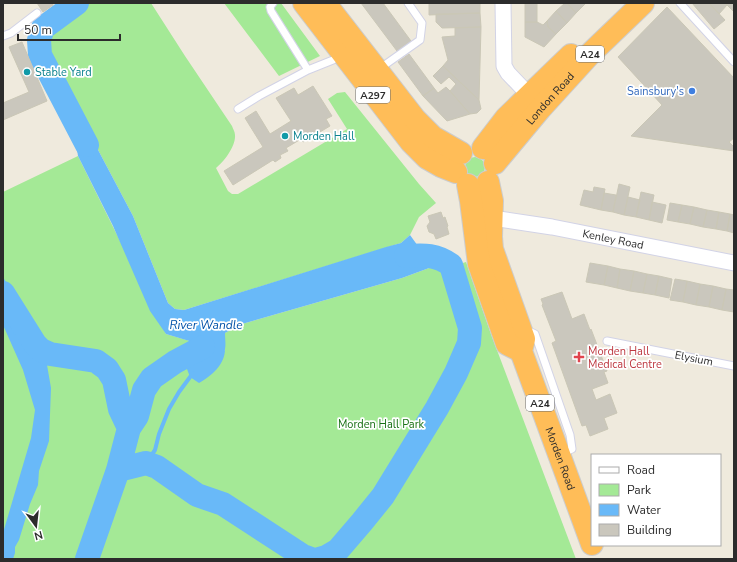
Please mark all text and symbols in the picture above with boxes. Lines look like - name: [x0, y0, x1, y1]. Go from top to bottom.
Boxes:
- scale bar: [18, 16, 120, 42]
- text: 50 m: [24, 22, 52, 38]
- road number: A24: [576, 46, 604, 62]
- place label: Stable Yard: [35, 65, 92, 80]
- marker: Stable Yard: [22, 67, 32, 77]
- street label: London Road: [523, 69, 578, 128]
- place label: Sainsbury's: [627, 84, 684, 99]
- marker: Sainsbury's: [687, 86, 697, 96]
- road number: A297: [356, 87, 390, 103]
- place label: Morden Hall: [293, 129, 355, 144]
- marker: Morden Hall: [280, 131, 290, 141]
- street label: Kenley Road: [581, 226, 645, 253]
- water label: River Wandle: [169, 317, 243, 333]
- place label: Morden Hall Medical Centre: [588, 344, 662, 372]
- street label: Elysium: [674, 347, 714, 370]
- marker: Morden Hall Medical Centre: [573, 351, 585, 363]
- road number: A24: [526, 395, 554, 411]
- park label: Morden Hall Park: [338, 417, 425, 432]
- street label: Morden Road: [542, 425, 579, 493]
- legend: [591, 454, 721, 546]
- text: Road: [627, 462, 655, 478]
- text: Park: [627, 482, 652, 498]
- text: Water: [627, 502, 661, 518]
- north arrow: [16, 506, 56, 546]
- text: Building: [627, 522, 672, 538]
- text: N: [33, 527, 44, 543]

